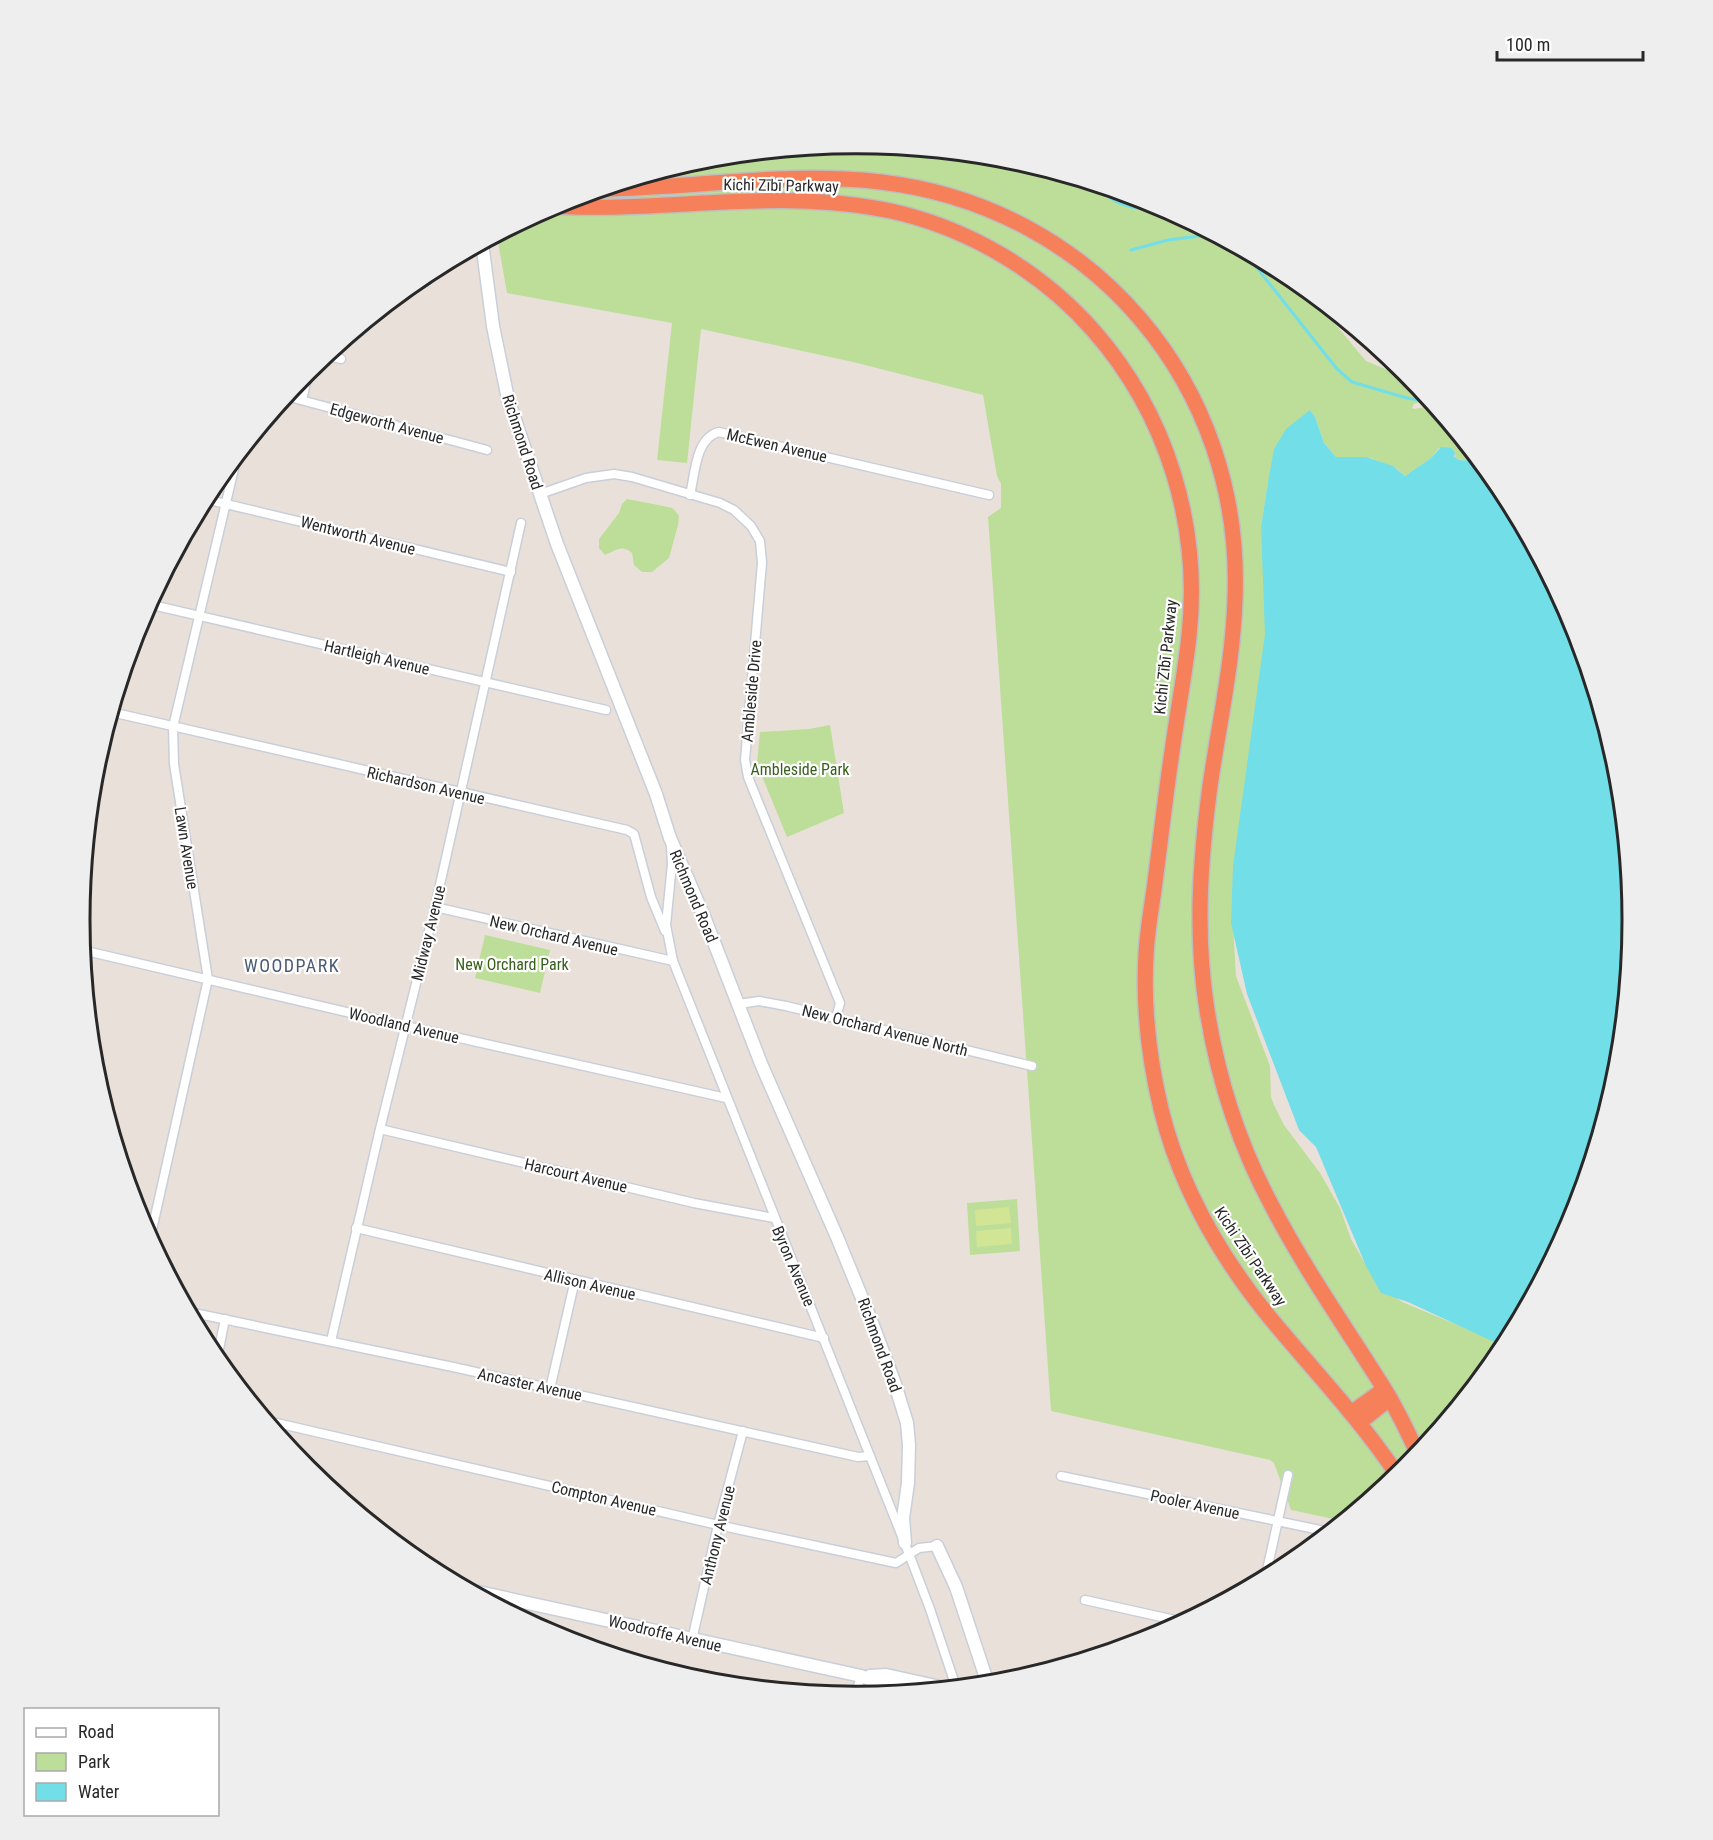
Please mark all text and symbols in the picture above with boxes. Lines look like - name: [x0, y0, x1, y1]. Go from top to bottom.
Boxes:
- scale bar: [1497, 24, 1642, 62]
- text: 100 m: [1506, 34, 1550, 55]
- street label: Kichi Zībī Parkway: [723, 175, 839, 196]
- street label: Richmond Road: [498, 392, 547, 492]
- street label: Edgeworth Avenue: [328, 399, 446, 448]
- street label: McEwen Avenue: [725, 425, 829, 466]
- street label: Wentworth Avenue: [298, 512, 417, 559]
- street label: Kichi Zībī Parkway: [1150, 598, 1181, 715]
- street label: Hartleigh Avenue: [322, 636, 432, 679]
- street label: Ambleside Drive: [738, 639, 765, 743]
- park label: Ambleside Park: [751, 760, 850, 779]
- street label: Richardson Avenue: [365, 763, 487, 808]
- street label: Lawn Avenue: [171, 806, 202, 891]
- street label: Richmond Road: [665, 847, 722, 945]
- street label: Midway Avenue: [407, 883, 450, 983]
- street label: New Orchard Avenue: [488, 911, 620, 959]
- district label: WOODPARK: [244, 955, 340, 976]
- park label: New Orchard Park: [455, 955, 570, 974]
- street label: New Orchard Avenue North: [800, 1001, 970, 1060]
- street label: Woodland Avenue: [347, 1004, 461, 1047]
- street label: Harcourt Avenue: [522, 1154, 629, 1197]
- street label: Kichi Zībī Parkway: [1210, 1203, 1291, 1310]
- street label: Byron Avenue: [768, 1223, 819, 1309]
- street label: Allison Avenue: [542, 1265, 637, 1304]
- street label: Richmond Road: [854, 1295, 905, 1395]
- street label: Ancaster Avenue: [476, 1364, 584, 1405]
- street label: Compton Avenue: [550, 1477, 658, 1520]
- street label: Anthony Avenue: [696, 1484, 739, 1587]
- street label: Pooler Avenue: [1149, 1486, 1241, 1523]
- street label: Woodroffe Avenue: [606, 1611, 723, 1656]
- legend: [24, 1708, 219, 1816]
- text: Road: [78, 1721, 114, 1742]
- text: Park: [78, 1751, 110, 1772]
- text: Water: [78, 1781, 120, 1802]

